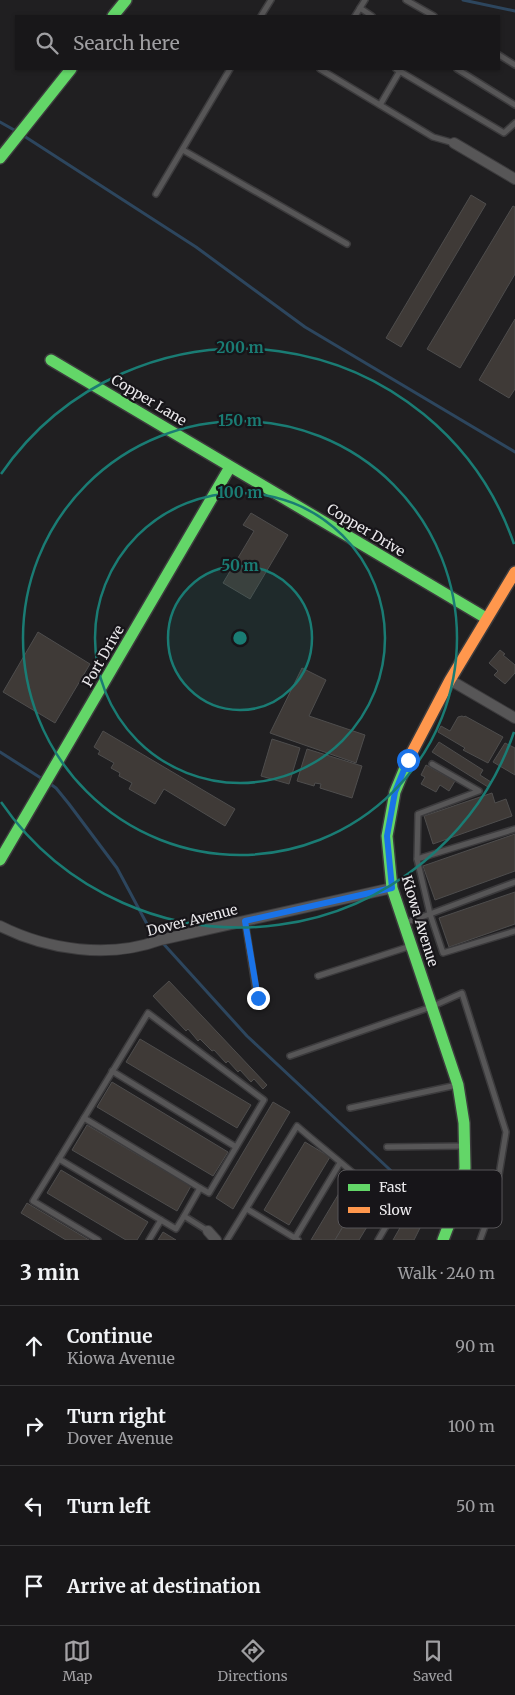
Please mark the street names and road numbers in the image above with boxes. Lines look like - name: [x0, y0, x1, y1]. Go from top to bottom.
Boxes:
- street label: Copper Lane: [108, 370, 190, 430]
- street label: Copper Drive: [324, 500, 408, 560]
- street label: Port Drive: [78, 622, 128, 690]
- street label: Kiowa Avenue: [398, 873, 442, 969]
- street label: Dover Avenue: [145, 900, 239, 940]

